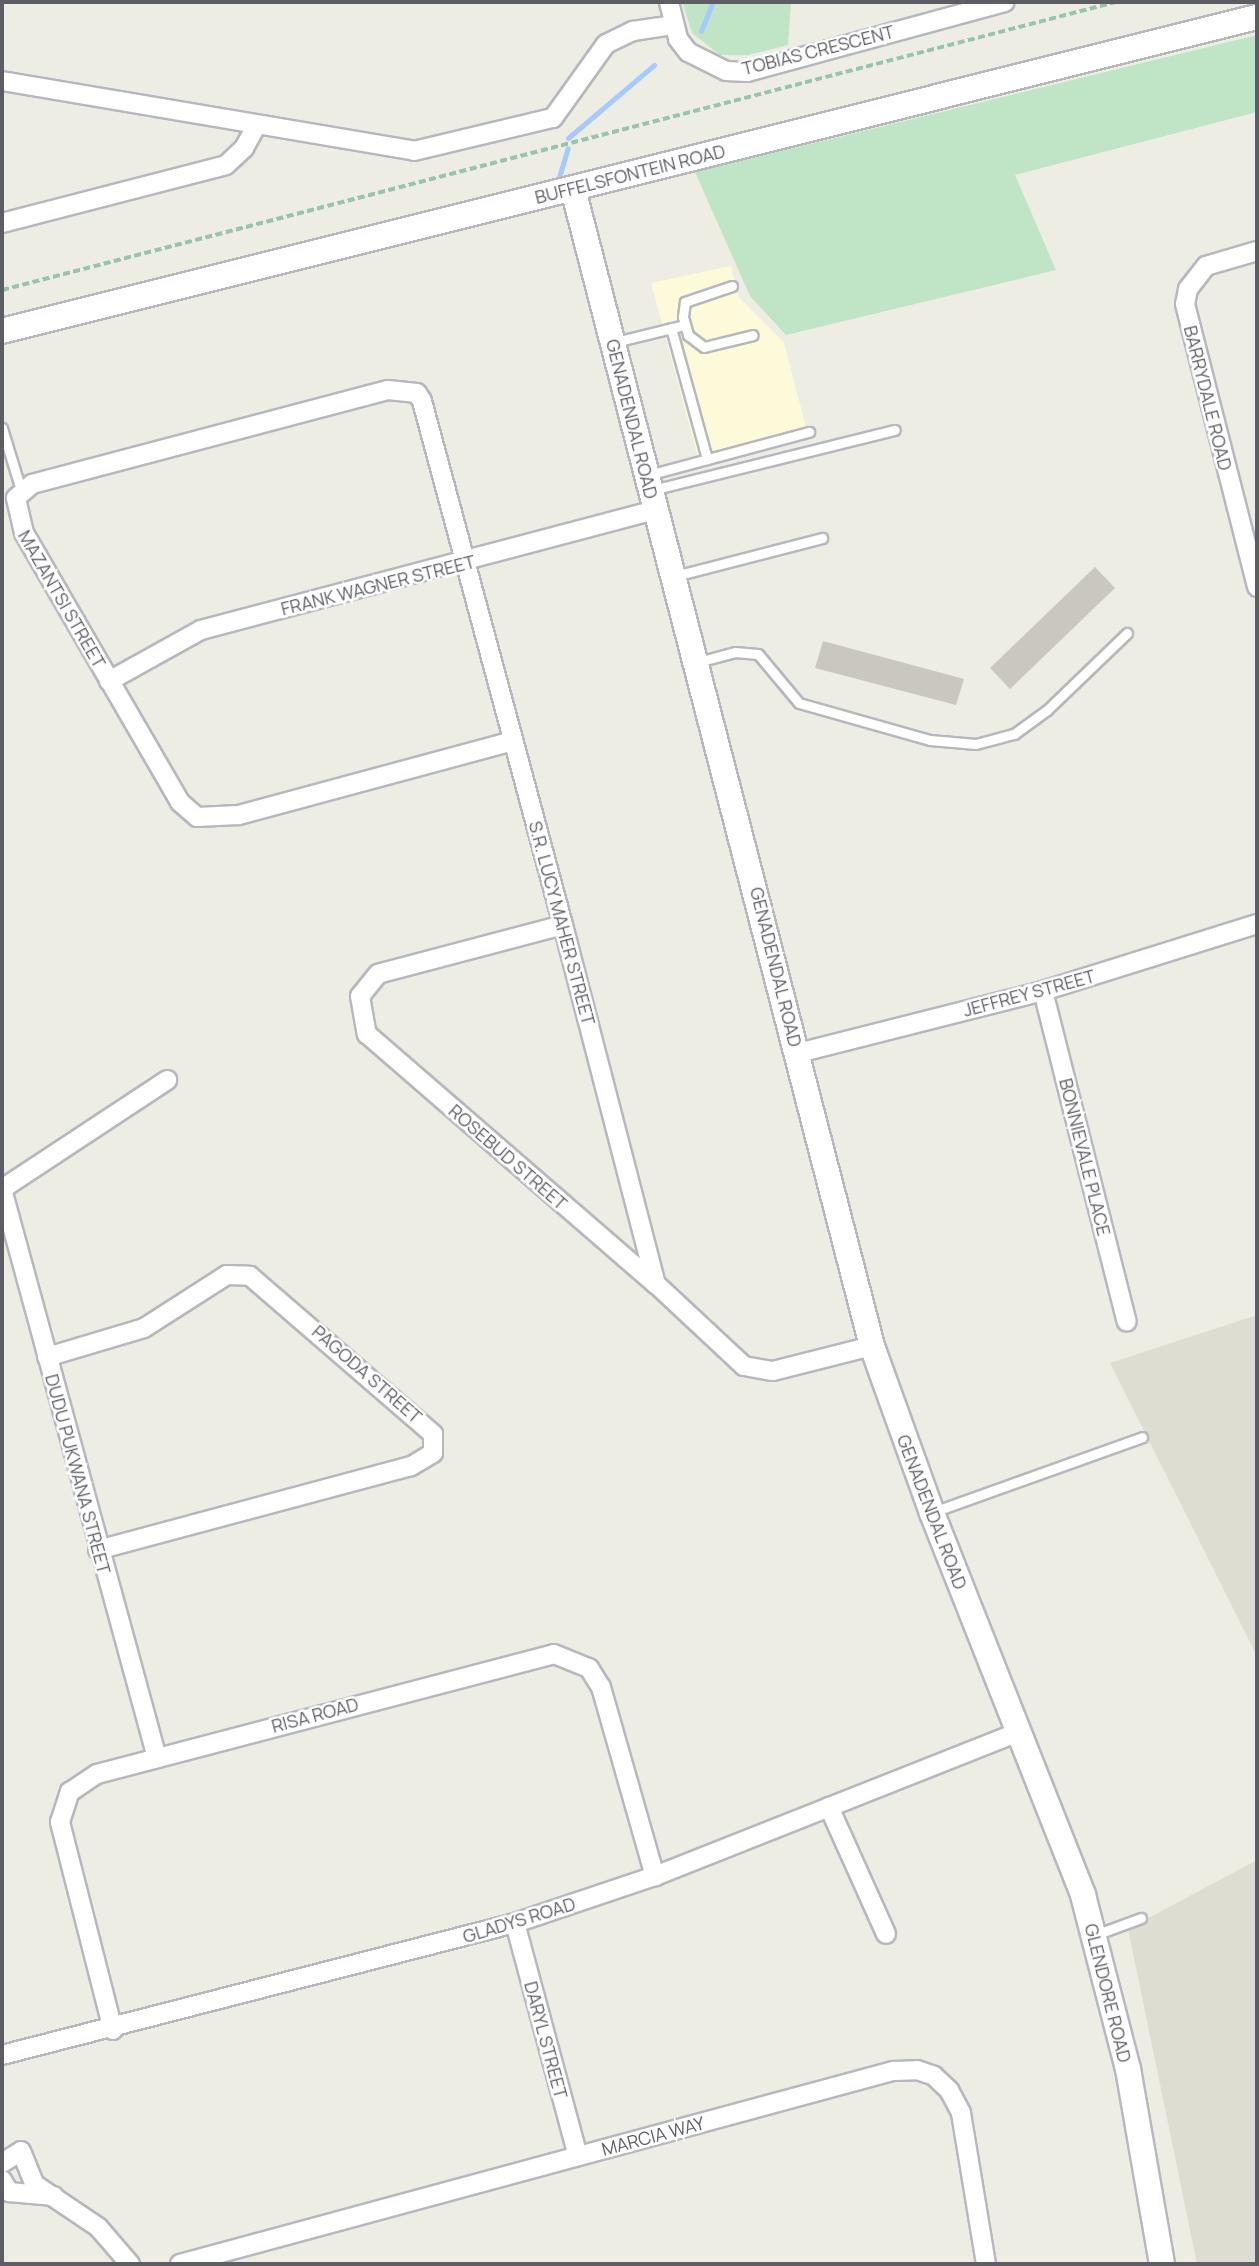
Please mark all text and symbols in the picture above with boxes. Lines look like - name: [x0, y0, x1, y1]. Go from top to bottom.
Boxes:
- street label: TOBIAS CRESCENT: [740, 21, 896, 79]
- street label: BUFFELSFONTEIN ROAD: [533, 140, 727, 208]
- street label: BARRYDALE ROAD: [1180, 323, 1236, 473]
- street label: GENADENDAL ROAD: [602, 336, 662, 502]
- street label: MAZANTSI STREET: [14, 526, 110, 672]
- street label: FRANK WAGNER STREET: [279, 550, 477, 620]
- street label: S.R. LUCY MAHER STREET: [524, 818, 600, 1028]
- street label: GENADENDAL ROAD: [746, 884, 806, 1050]
- street label: JEFFREY STREET: [960, 965, 1098, 1021]
- street label: BONNIEVALE PLACE: [1055, 1076, 1115, 1238]
- street label: ROSEBUD STREET: [444, 1100, 572, 1214]
- street label: PAGODA STREET: [308, 1321, 426, 1427]
- street label: DUDU PUKWANA STREET: [41, 1372, 115, 1576]
- street label: GENADENDAL ROAD: [892, 1431, 972, 1593]
- street label: RISA ROAD: [269, 1693, 361, 1737]
- street label: GLADYS ROAD: [460, 1893, 578, 1947]
- street label: GLENDORE ROAD: [1080, 1921, 1136, 2065]
- street label: DARYL STREET: [520, 1979, 572, 2101]
- street label: MARCIA WAY: [599, 2112, 707, 2160]

